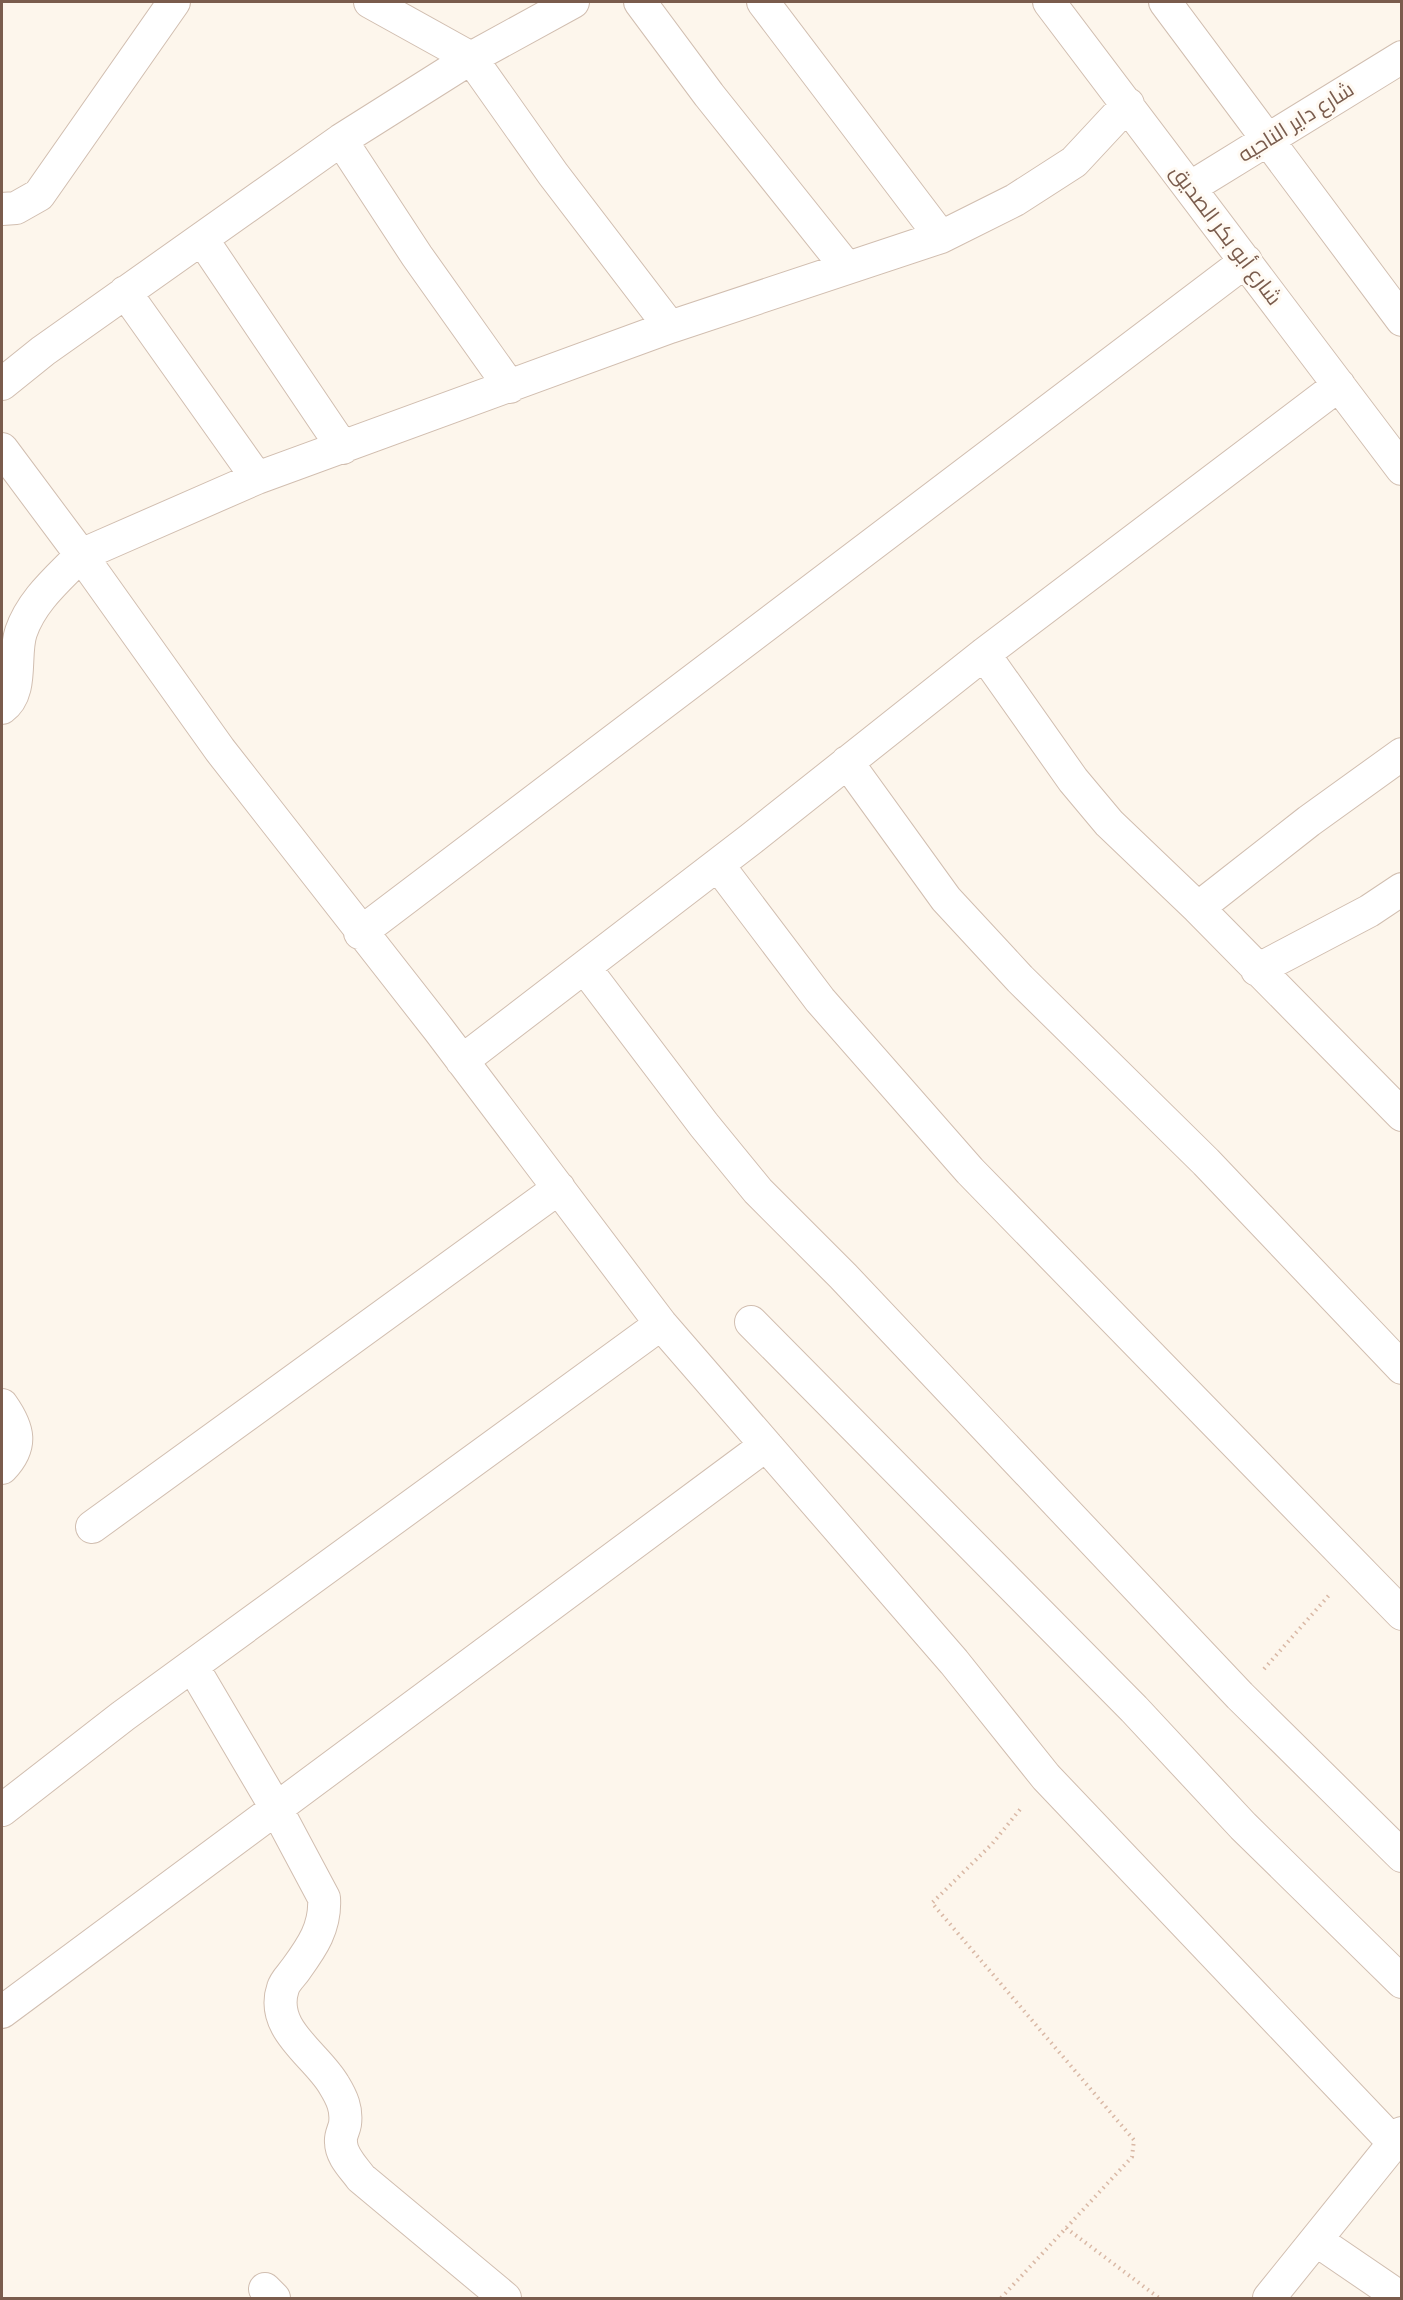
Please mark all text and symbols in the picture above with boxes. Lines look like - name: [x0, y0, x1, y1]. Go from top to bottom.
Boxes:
- street label: شارع داير الناحيه: [1232, 74, 1359, 169]
- street label: شارع أبو بكر الصديق: [1164, 158, 1289, 311]

